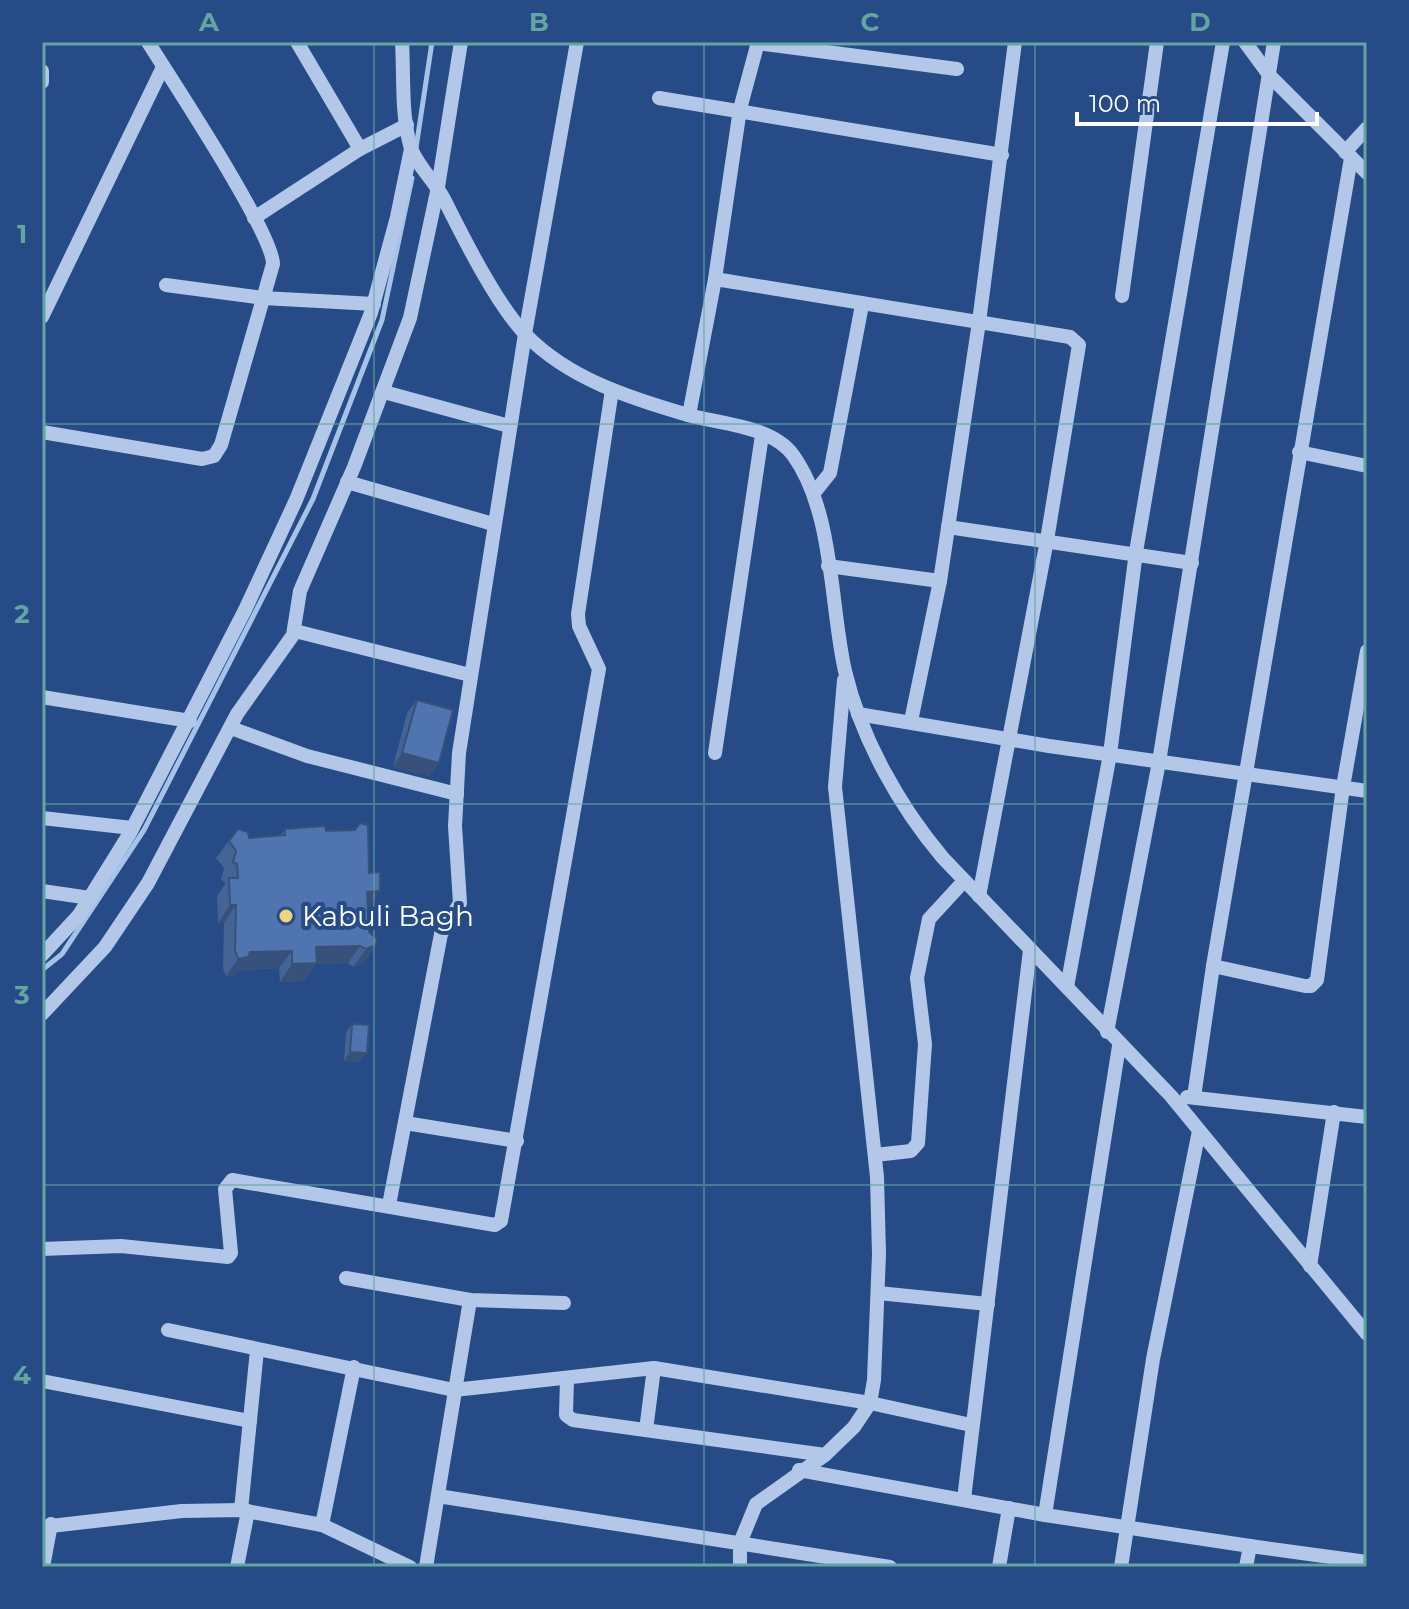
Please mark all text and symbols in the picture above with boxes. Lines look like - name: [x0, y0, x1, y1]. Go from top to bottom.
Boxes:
- text: A: [198, 6, 220, 38]
- text: B: [529, 6, 549, 38]
- text: C: [861, 6, 880, 38]
- text: D: [1189, 6, 1211, 38]
- scale bar: [1077, 76, 1317, 126]
- text: 100 m: [1089, 89, 1161, 118]
- text: 1: [17, 218, 27, 250]
- text: 2: [14, 598, 30, 630]
- place label: Kabuli Bagh: [302, 899, 474, 933]
- marker: Kabuli Bagh: [277, 907, 295, 925]
- text: 3: [13, 979, 30, 1011]
- text: 4: [13, 1359, 31, 1391]

